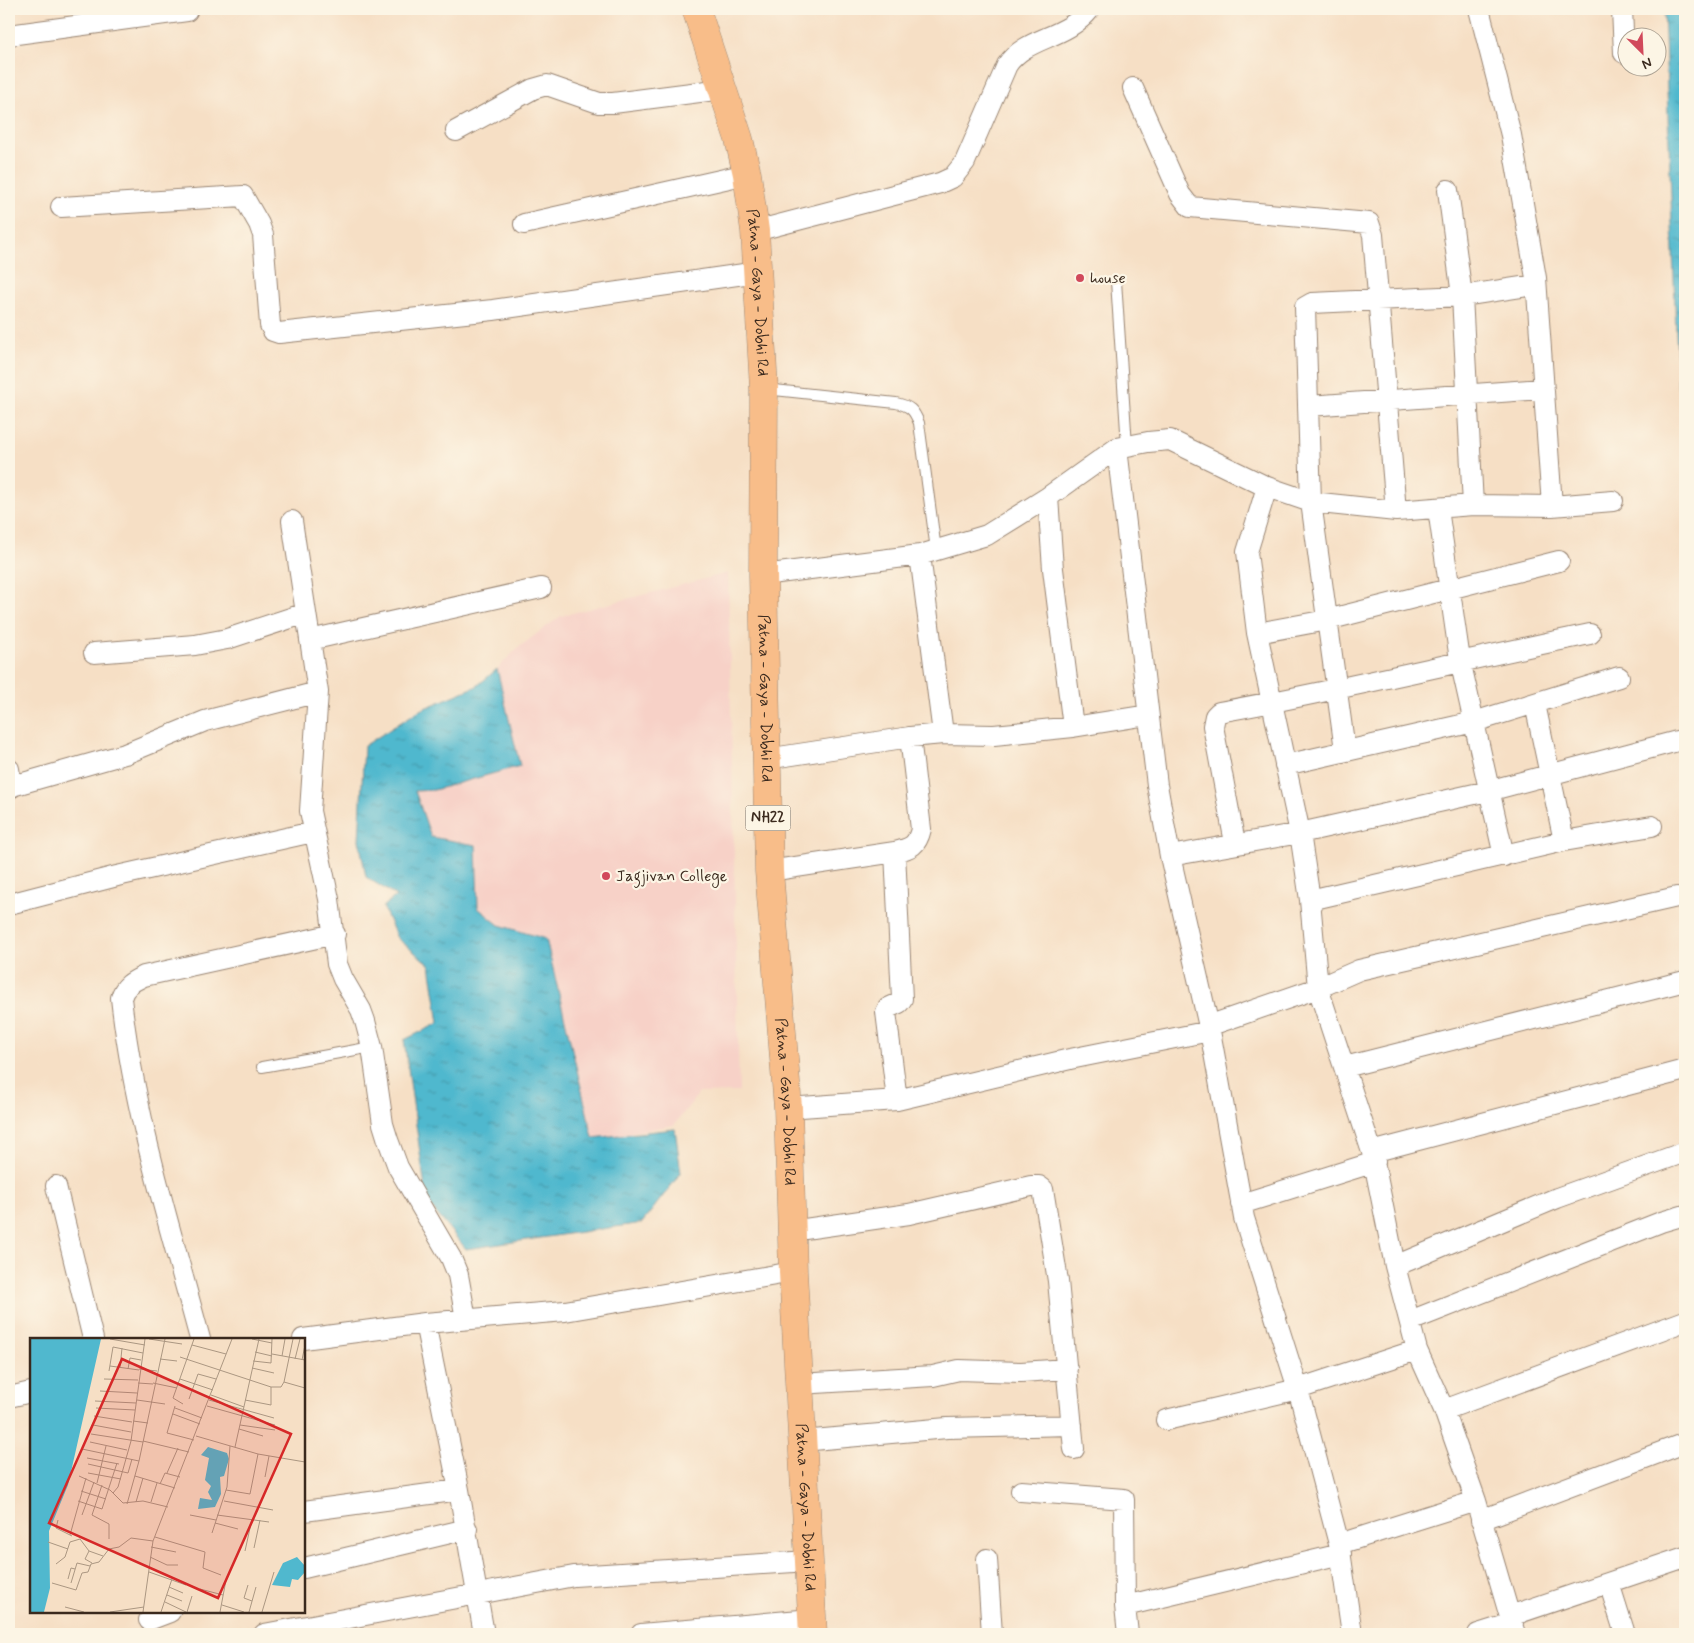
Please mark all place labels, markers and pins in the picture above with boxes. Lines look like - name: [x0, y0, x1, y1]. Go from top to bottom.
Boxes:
- place label: house: [1090, 268, 1126, 289]
- marker: house: [1074, 272, 1086, 284]
- place label: Jagjivan College: [616, 866, 728, 888]
- marker: Jagjivan College: [600, 870, 612, 882]

